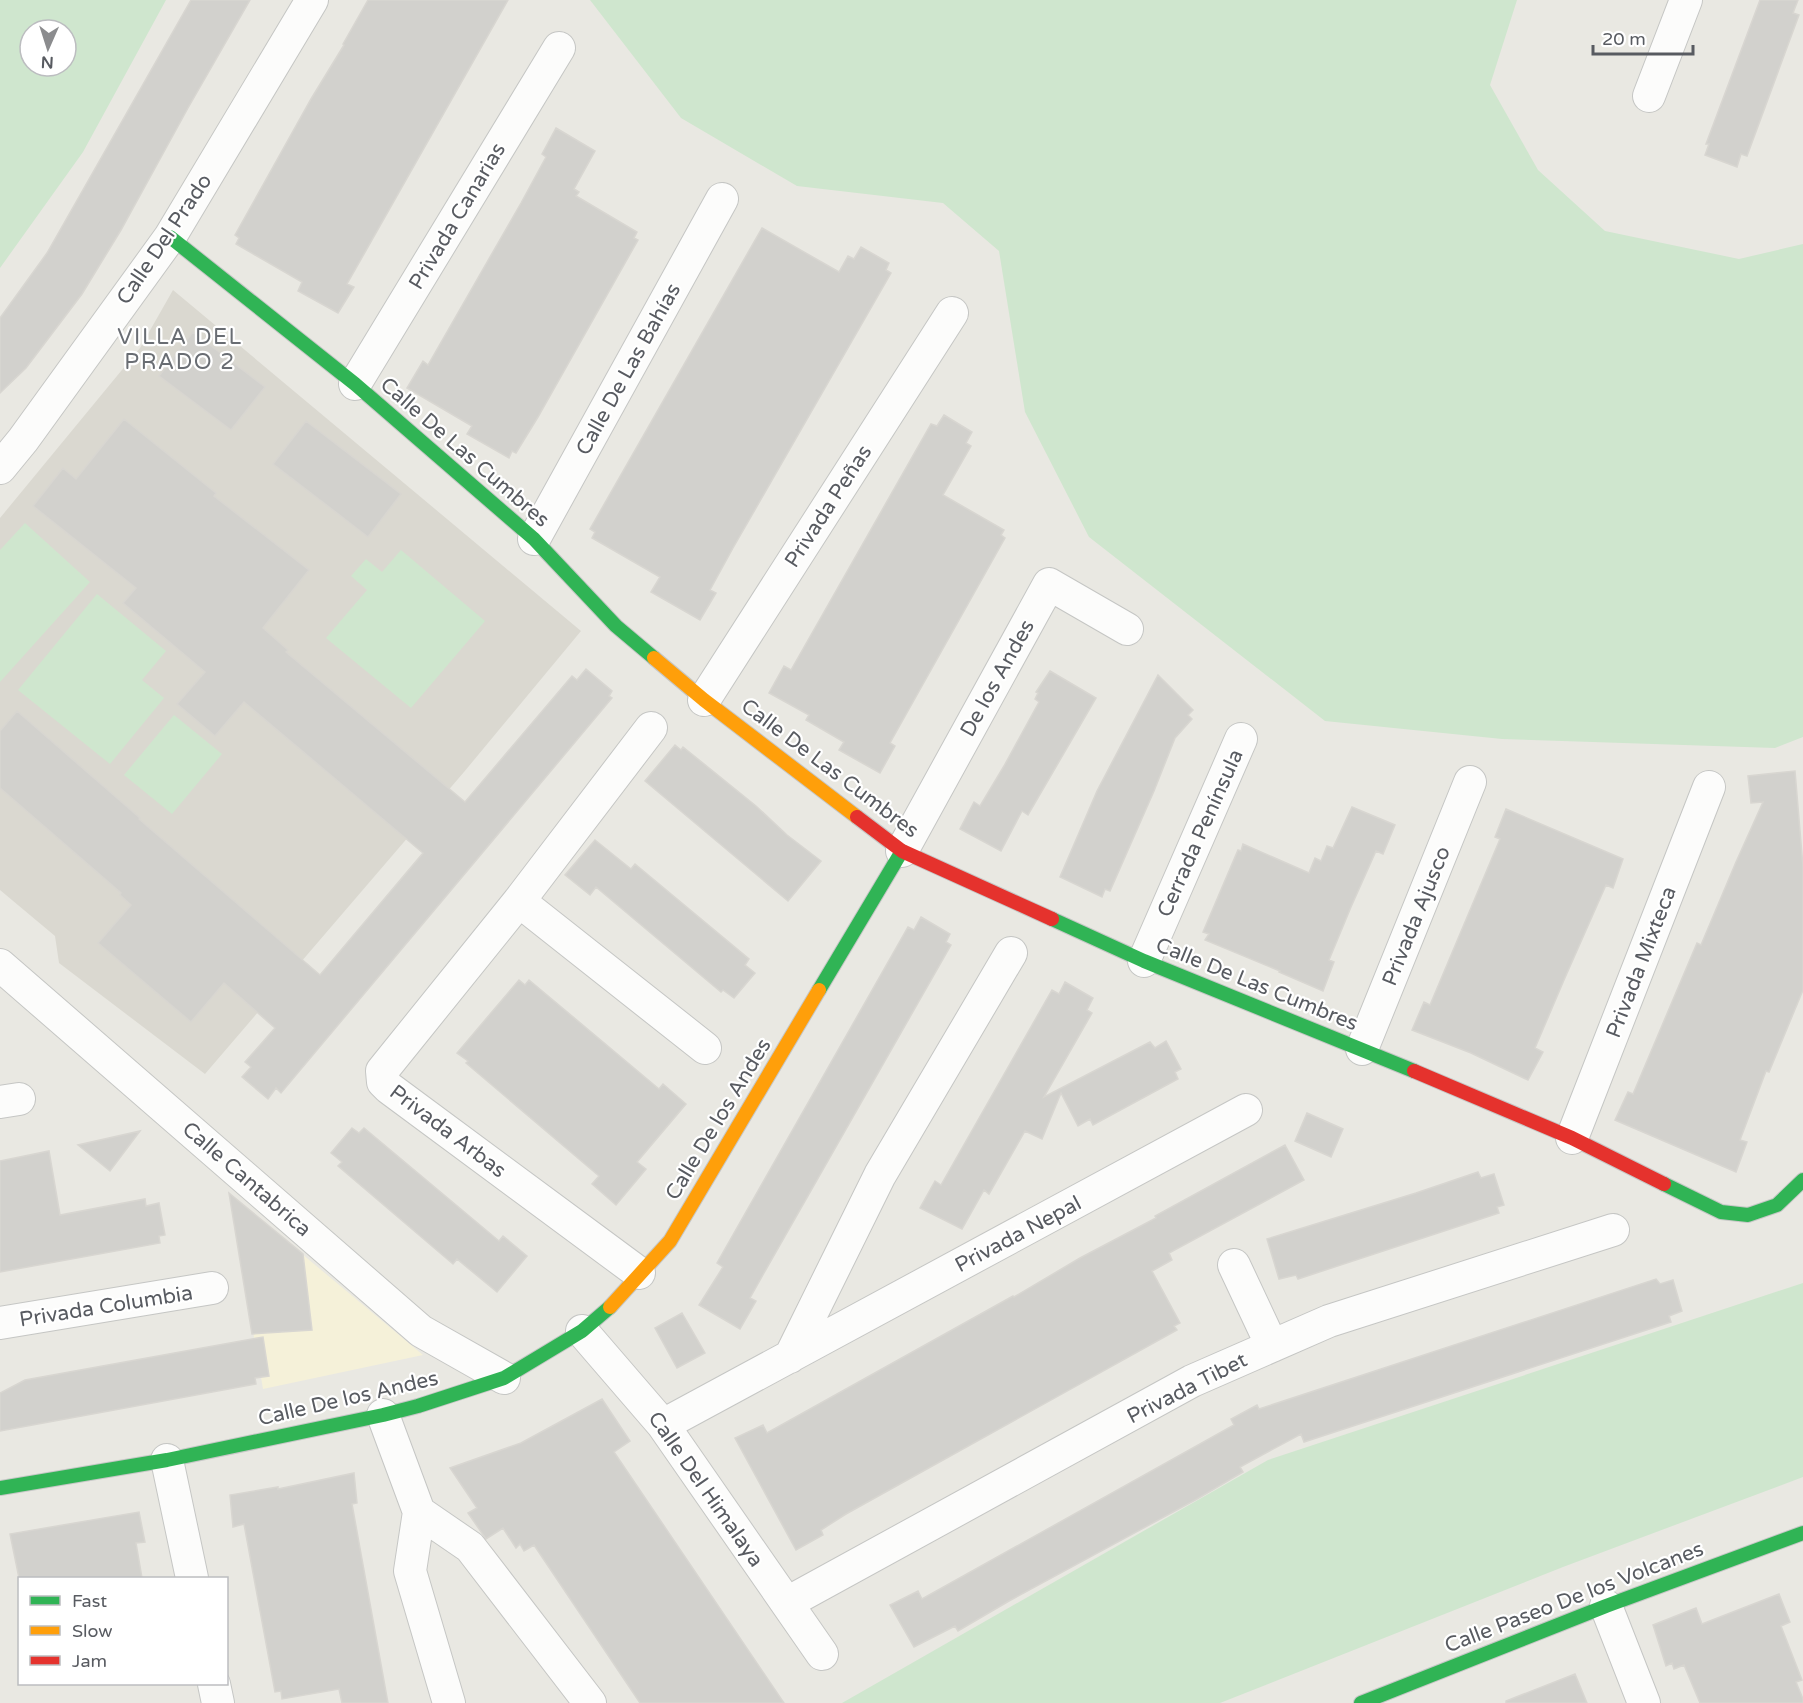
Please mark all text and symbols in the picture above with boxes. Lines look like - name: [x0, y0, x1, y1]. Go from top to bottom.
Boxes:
- north arrow: [18, 18, 78, 78]
- scale bar: [1593, 18, 1694, 56]
- text: 20 m: [1602, 28, 1646, 50]
- text: N: [40, 52, 54, 72]
- street label: Privada Canarias: [404, 138, 511, 294]
- street label: Calle Del Prado: [112, 169, 217, 309]
- street label: Calle De Las Bahías: [571, 279, 686, 460]
- district label: VILLA DEL PRADO 2: [117, 324, 243, 375]
- street label: Calle De Las Cumbres: [375, 372, 554, 533]
- street label: Privada Peñas: [780, 440, 877, 572]
- street label: De los Andes: [955, 615, 1040, 741]
- street label: Calle De Las Cumbres: [736, 694, 923, 843]
- street label: Cerrada Península: [1152, 745, 1249, 921]
- street label: Privada Ajusco: [1377, 843, 1456, 990]
- street label: Privada Mixteca: [1601, 883, 1682, 1041]
- street label: Calle De Las Cumbres: [1152, 932, 1362, 1036]
- street label: Calle De los Andes: [660, 1034, 777, 1205]
- street label: Privada Arbas: [385, 1080, 511, 1183]
- street label: Calle Cantabrica: [177, 1117, 316, 1242]
- street label: Privada Nepal: [951, 1191, 1086, 1278]
- street label: Privada Columbia: [18, 1280, 195, 1333]
- street label: Privada Tibet: [1123, 1347, 1251, 1429]
- street label: Calle De los Andes: [256, 1366, 441, 1431]
- street label: Calle Del Himalaya: [643, 1407, 769, 1572]
- street label: Calle Paseo De los Volcanes: [1441, 1536, 1707, 1658]
- legend: [18, 1577, 228, 1685]
- text: Fast: [72, 1590, 107, 1612]
- text: Slow: [72, 1620, 113, 1642]
- text: Jam: [72, 1650, 107, 1672]

